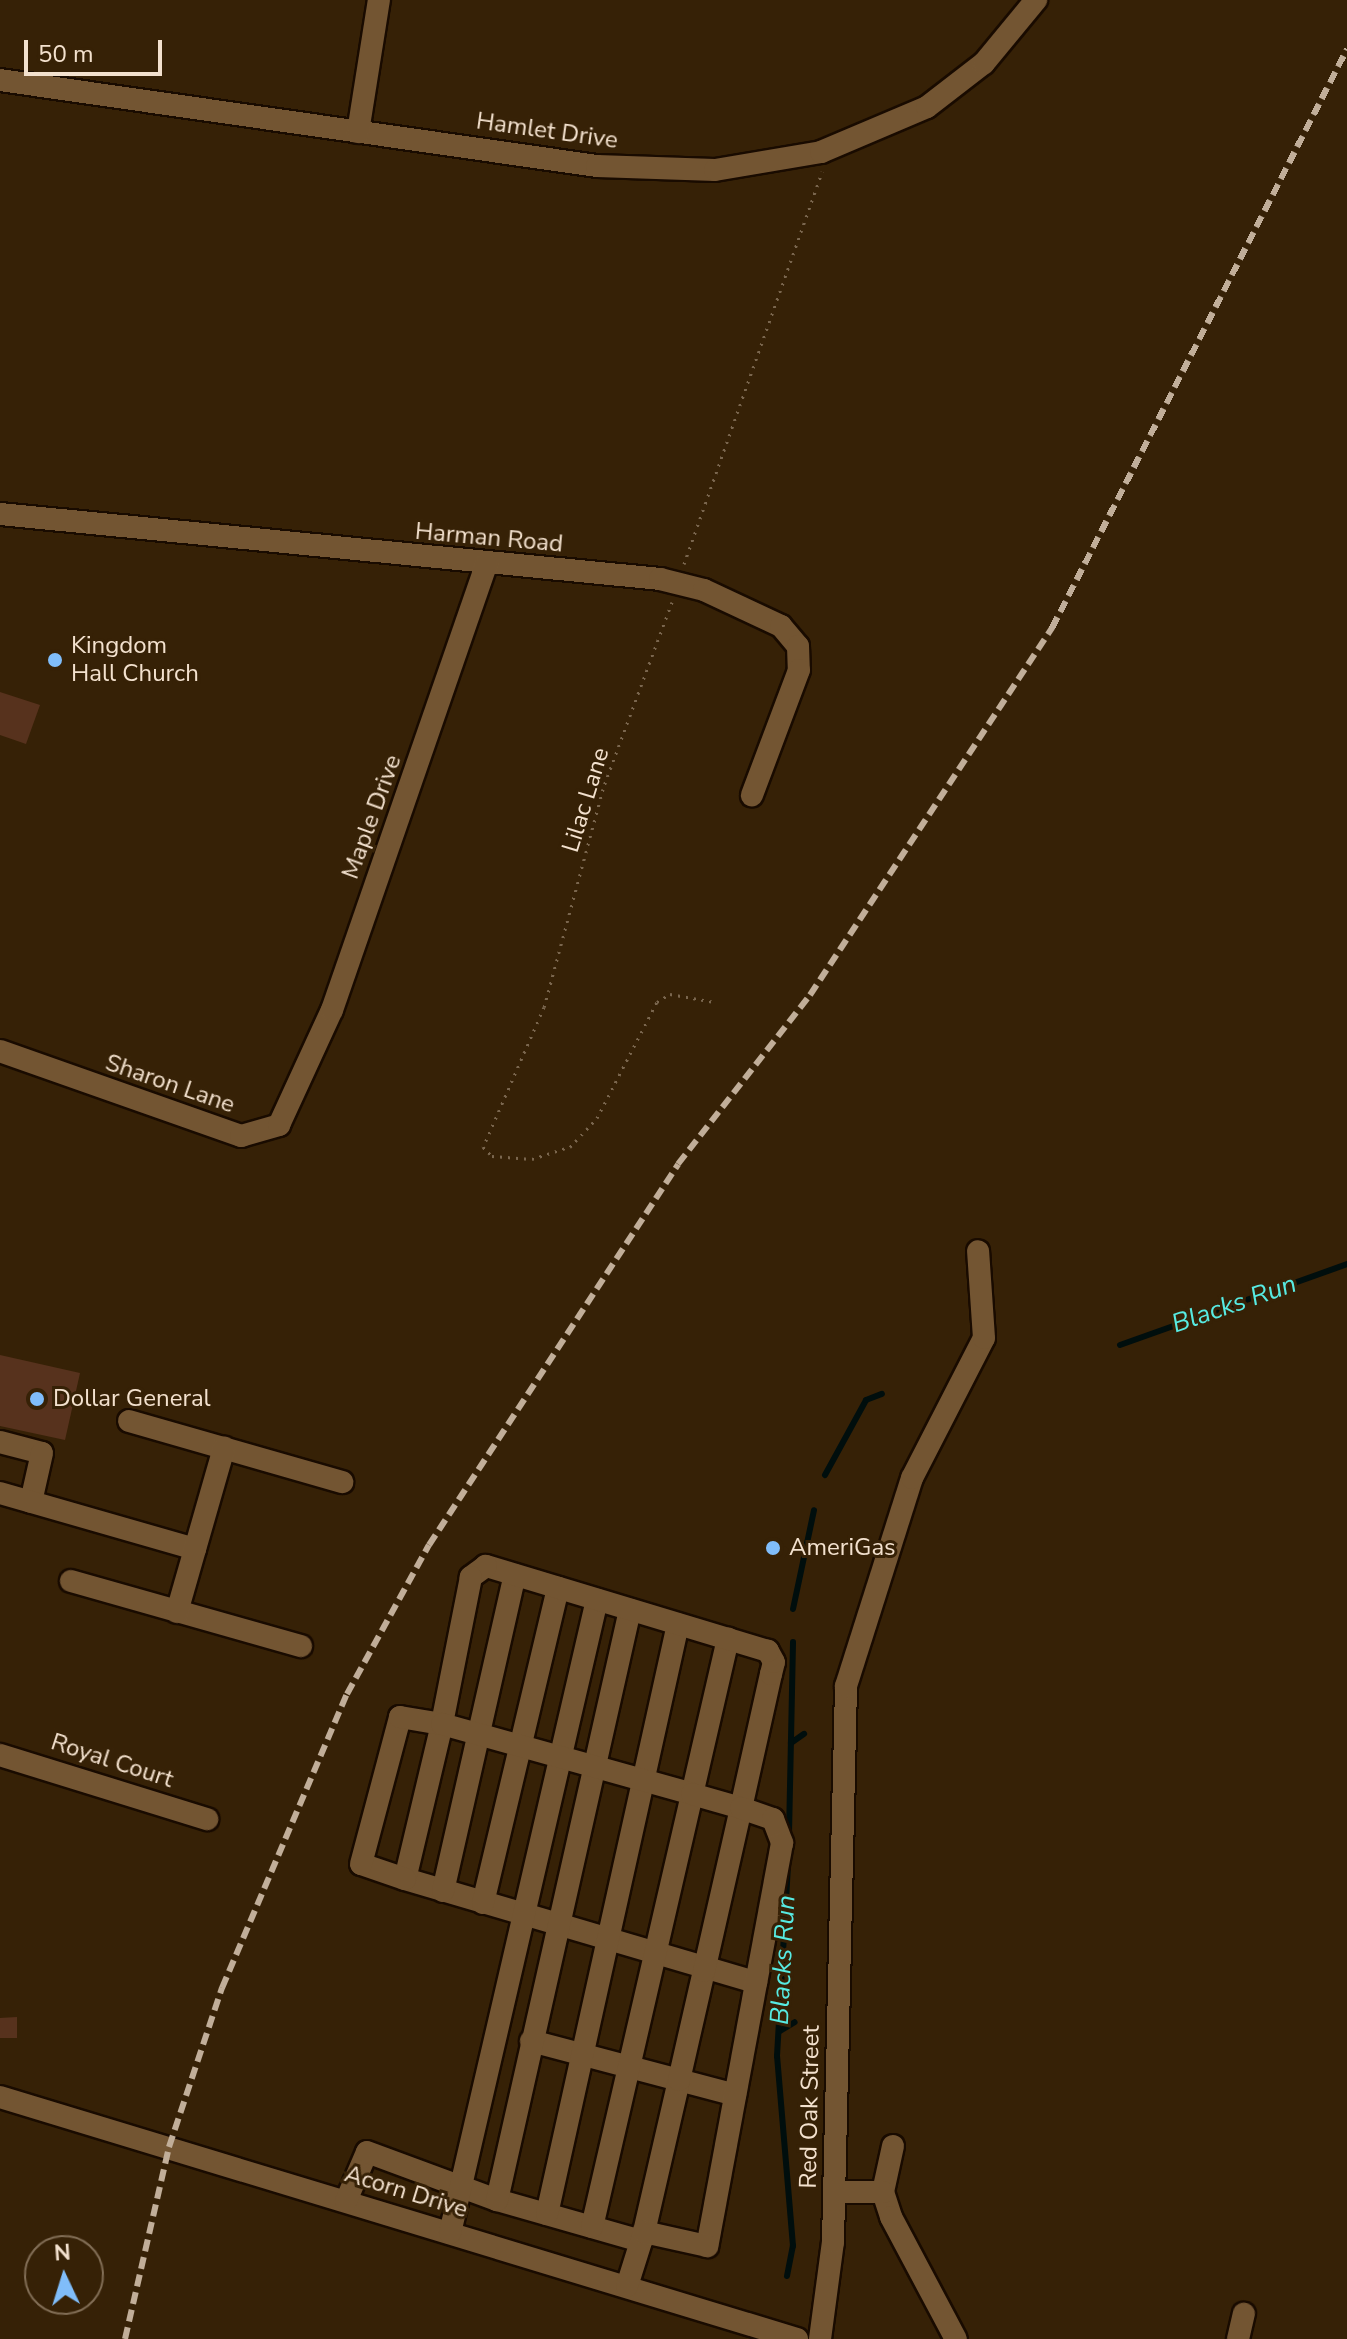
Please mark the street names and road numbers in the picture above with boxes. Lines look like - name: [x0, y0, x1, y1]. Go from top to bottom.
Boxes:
- street label: Hamlet Drive: [474, 107, 620, 155]
- street label: Harman Road: [414, 517, 564, 559]
- street label: Lilac Lane: [556, 744, 616, 856]
- street label: Maple Drive: [336, 751, 408, 883]
- street label: Sharon Lane: [102, 1048, 238, 1120]
- street label: Royal Court: [47, 1728, 177, 1794]
- street label: Red Oak Street: [794, 2025, 826, 2189]
- street label: Acorn Drive: [341, 2160, 471, 2224]

